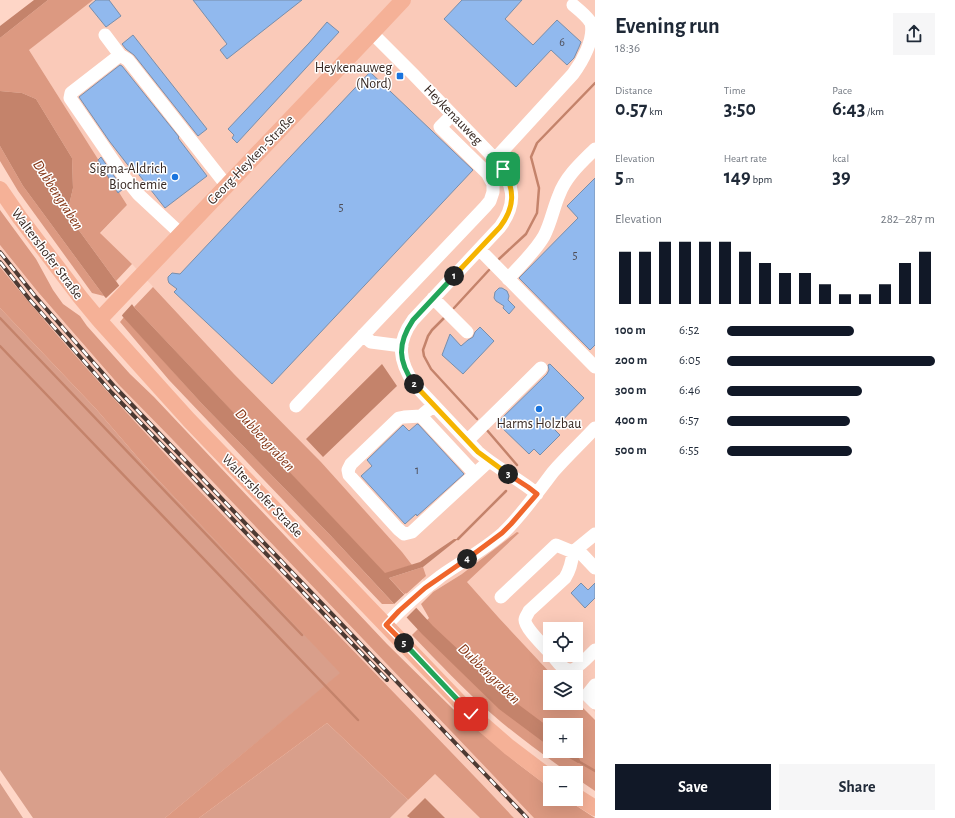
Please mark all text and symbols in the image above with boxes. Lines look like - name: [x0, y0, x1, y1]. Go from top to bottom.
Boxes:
- button: share: [893, 13, 935, 55]
- text: Evening run: [615, 15, 720, 37]
- house number: 6: [559, 36, 565, 48]
- text: 18:36: [615, 42, 640, 55]
- place label: Heykenauweg (Nord): [315, 61, 392, 91]
- marker: Heykenauweg (Nord): [395, 71, 405, 81]
- street label: Heykenauweg: [421, 82, 485, 148]
- text: Distance: [615, 85, 652, 96]
- text: Time: [724, 85, 746, 96]
- text: Pace: [832, 85, 852, 96]
- text: 0.57: [615, 99, 647, 119]
- text: 3:50: [724, 99, 756, 119]
- text: 6:43: [832, 99, 865, 119]
- text: km: [647, 106, 663, 117]
- text: /km: [865, 106, 884, 117]
- street label: Georg-Heyken-Straße: [205, 113, 297, 207]
- pin: [486, 152, 520, 186]
- text: Elevation: [615, 153, 655, 164]
- text: Heart rate: [724, 153, 767, 164]
- text: kcal: [832, 153, 849, 164]
- water label: Dubbengraben: [30, 158, 86, 232]
- icon: arrive: [492, 158, 514, 180]
- place label: Sigma-Aldrich Biochemie: [90, 162, 167, 192]
- text: 5: [615, 167, 624, 187]
- text: 149: [724, 167, 751, 187]
- text: 39: [832, 167, 851, 187]
- marker: Sigma-Aldrich Biochemie: [170, 172, 180, 182]
- text: m: [624, 174, 634, 185]
- text: bpm: [751, 174, 772, 185]
- house number: 5: [338, 201, 344, 213]
- street label: Waltershofer Straße: [8, 206, 86, 302]
- text: Elevation: [615, 213, 662, 226]
- text: 282–287 m: [881, 213, 935, 226]
- house number: 5: [572, 249, 578, 261]
- pin: 1: [444, 266, 464, 286]
- text: 1: [452, 270, 456, 281]
- text: 100 m: [615, 324, 646, 337]
- text: 6:52: [679, 324, 699, 337]
- text: 200 m: [615, 354, 647, 367]
- text: 6:05: [679, 354, 700, 367]
- pin: 2: [404, 374, 424, 394]
- text: 2: [411, 378, 417, 389]
- text: 300 m: [615, 384, 647, 397]
- text: 6:46: [679, 384, 700, 397]
- marker: Harms Holzbau: [534, 404, 544, 414]
- water label: Dubbengraben: [232, 406, 298, 474]
- text: 400 m: [615, 414, 648, 427]
- text: 6:57: [679, 414, 699, 427]
- place label: Harms Holzbau: [496, 417, 582, 431]
- text: 500 m: [615, 444, 647, 457]
- text: 6:55: [679, 444, 699, 457]
- street label: Waltershofer Straße: [219, 452, 305, 540]
- house number: 1: [415, 464, 419, 476]
- pin: 3: [498, 464, 518, 484]
- text: 3: [506, 468, 510, 479]
- pin: 4: [457, 549, 477, 569]
- text: 4: [464, 553, 470, 564]
- map controls: [543, 622, 583, 806]
- button: locate: [543, 622, 583, 662]
- pin: 5: [394, 633, 414, 653]
- text: 5: [402, 637, 406, 648]
- water label: Dubbengraben: [455, 641, 523, 707]
- button: layers: [543, 670, 583, 710]
- pin: [454, 697, 488, 731]
- icon: check: [460, 703, 482, 725]
- button: +: [543, 718, 583, 758]
- button: Save: [615, 764, 771, 810]
- button: Share: [779, 764, 935, 810]
- button: −: [543, 766, 583, 806]

